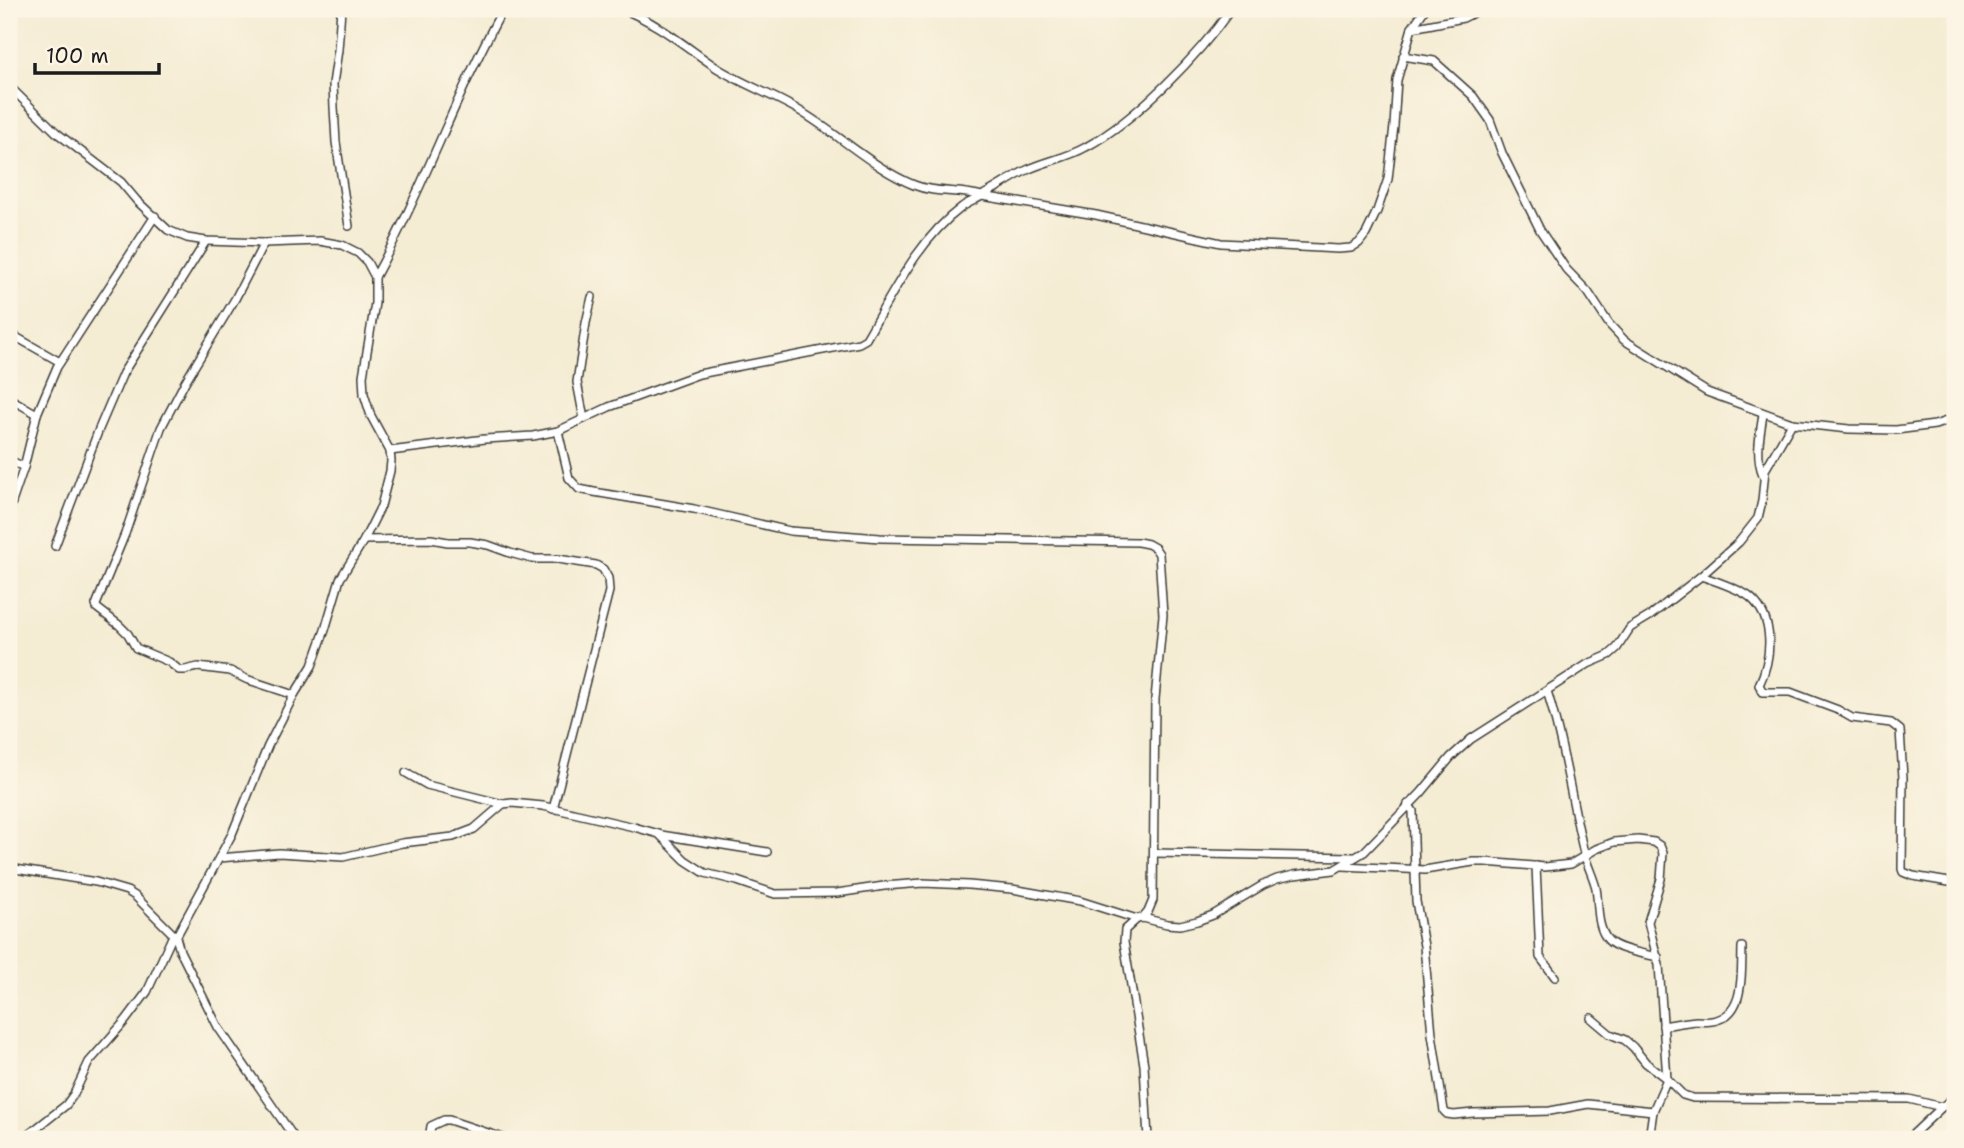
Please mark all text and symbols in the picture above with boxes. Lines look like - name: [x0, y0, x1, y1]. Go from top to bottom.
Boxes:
- scale bar: [35, 32, 159, 76]
- text: 100 m: [46, 42, 109, 70]

